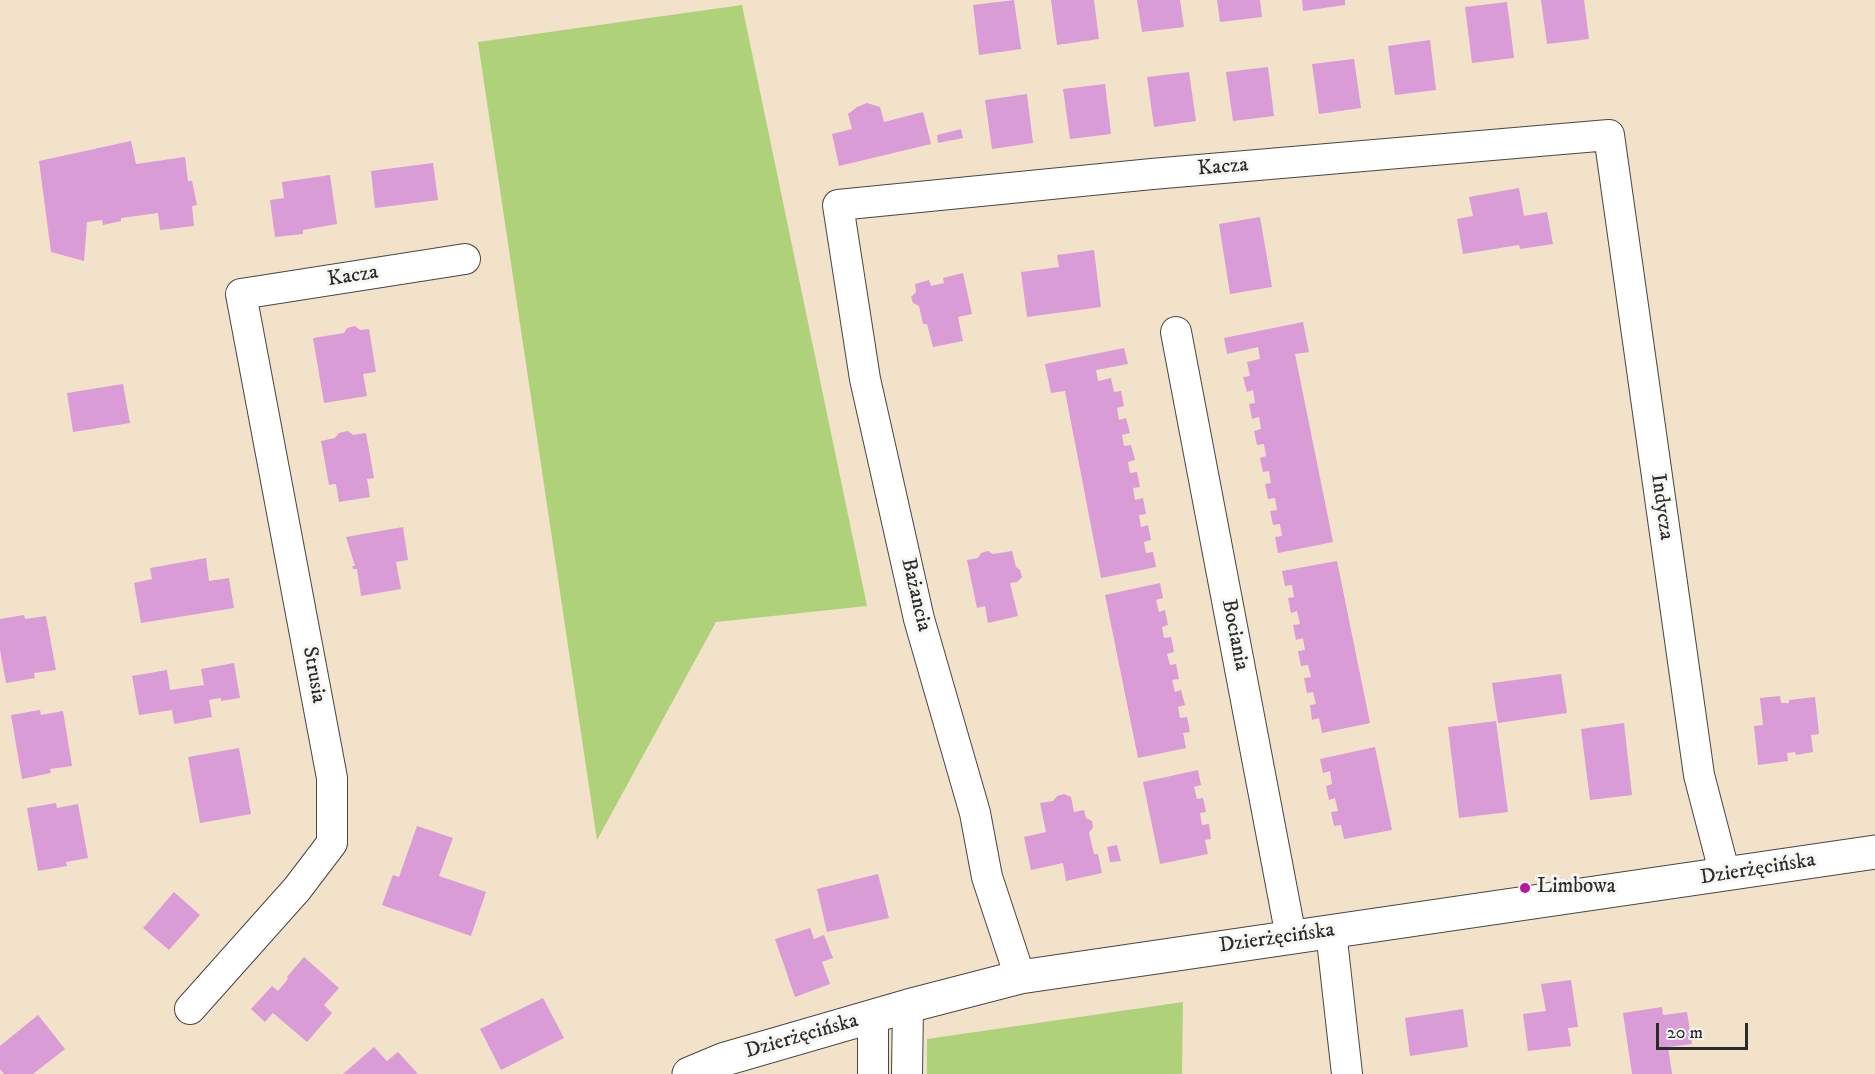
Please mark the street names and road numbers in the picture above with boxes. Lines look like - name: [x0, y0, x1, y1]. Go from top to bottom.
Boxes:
- street label: Kacza: [1197, 153, 1249, 183]
- street label: Kacza: [326, 261, 380, 293]
- street label: Indycza: [1644, 472, 1678, 542]
- street label: Bażancia: [894, 556, 936, 634]
- street label: Bociania: [1215, 597, 1253, 673]
- street label: Strusia: [296, 645, 330, 705]
- street label: Dzierżęcińska: [1699, 848, 1817, 892]
- street label: Dzierżęcińska: [1218, 918, 1336, 960]
- street label: Dzierżęcińska: [743, 1009, 861, 1065]

